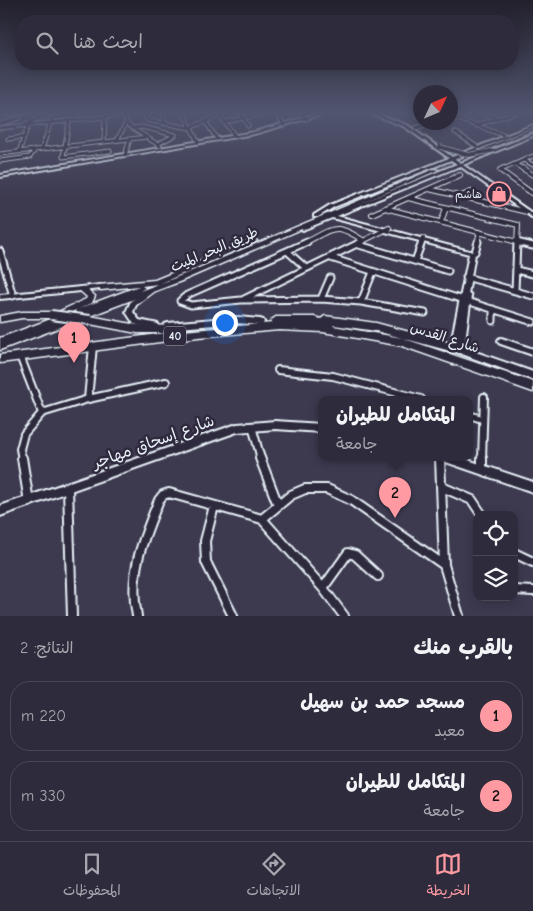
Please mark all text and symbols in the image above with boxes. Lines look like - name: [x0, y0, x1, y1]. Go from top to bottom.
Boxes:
- search box: [15, 15, 518, 70]
- icon: search: [33, 29, 61, 57]
- text: ابحث هنا: [73, 31, 143, 53]
- north arrow: [413, 85, 458, 130]
- shop icon: هاشم: [486, 181, 512, 207]
- place label: هاشم: [455, 188, 482, 203]
- street label: طريق البحر الميت: [168, 223, 261, 276]
- your location: [212, 310, 238, 336]
- street label: شارع القدس: [408, 318, 481, 358]
- pin: 1: [58, 322, 90, 363]
- road number: 40: [164, 326, 186, 346]
- popup: [318, 396, 473, 461]
- text: المتكامل للطيران: [336, 404, 455, 426]
- street label: شارع إسحاق مهاجر: [88, 412, 217, 475]
- text: جامعة: [336, 435, 377, 453]
- pin: 2: [379, 477, 411, 518]
- map controls: [473, 511, 518, 601]
- button: locate: [473, 511, 518, 556]
- button: layers: [473, 556, 518, 601]
- text: بالقرب منك: [413, 635, 513, 659]
- text: النتائج: 2: [20, 639, 74, 657]
- text: مسجد حمد بن سهيل: [300, 691, 465, 713]
- text: 220 m: [21, 707, 66, 725]
- text: 1: [493, 707, 499, 725]
- text: معبد: [434, 722, 465, 740]
- text: المتكامل للطيران: [346, 771, 465, 793]
- text: 330 m: [21, 787, 66, 805]
- text: 2: [492, 787, 500, 805]
- text: جامعة: [423, 802, 465, 820]
- tab: المحفوظات: [63, 850, 121, 903]
- tab: الاتجاهات: [246, 850, 301, 903]
- tab: الخريطة: [426, 850, 470, 903]

